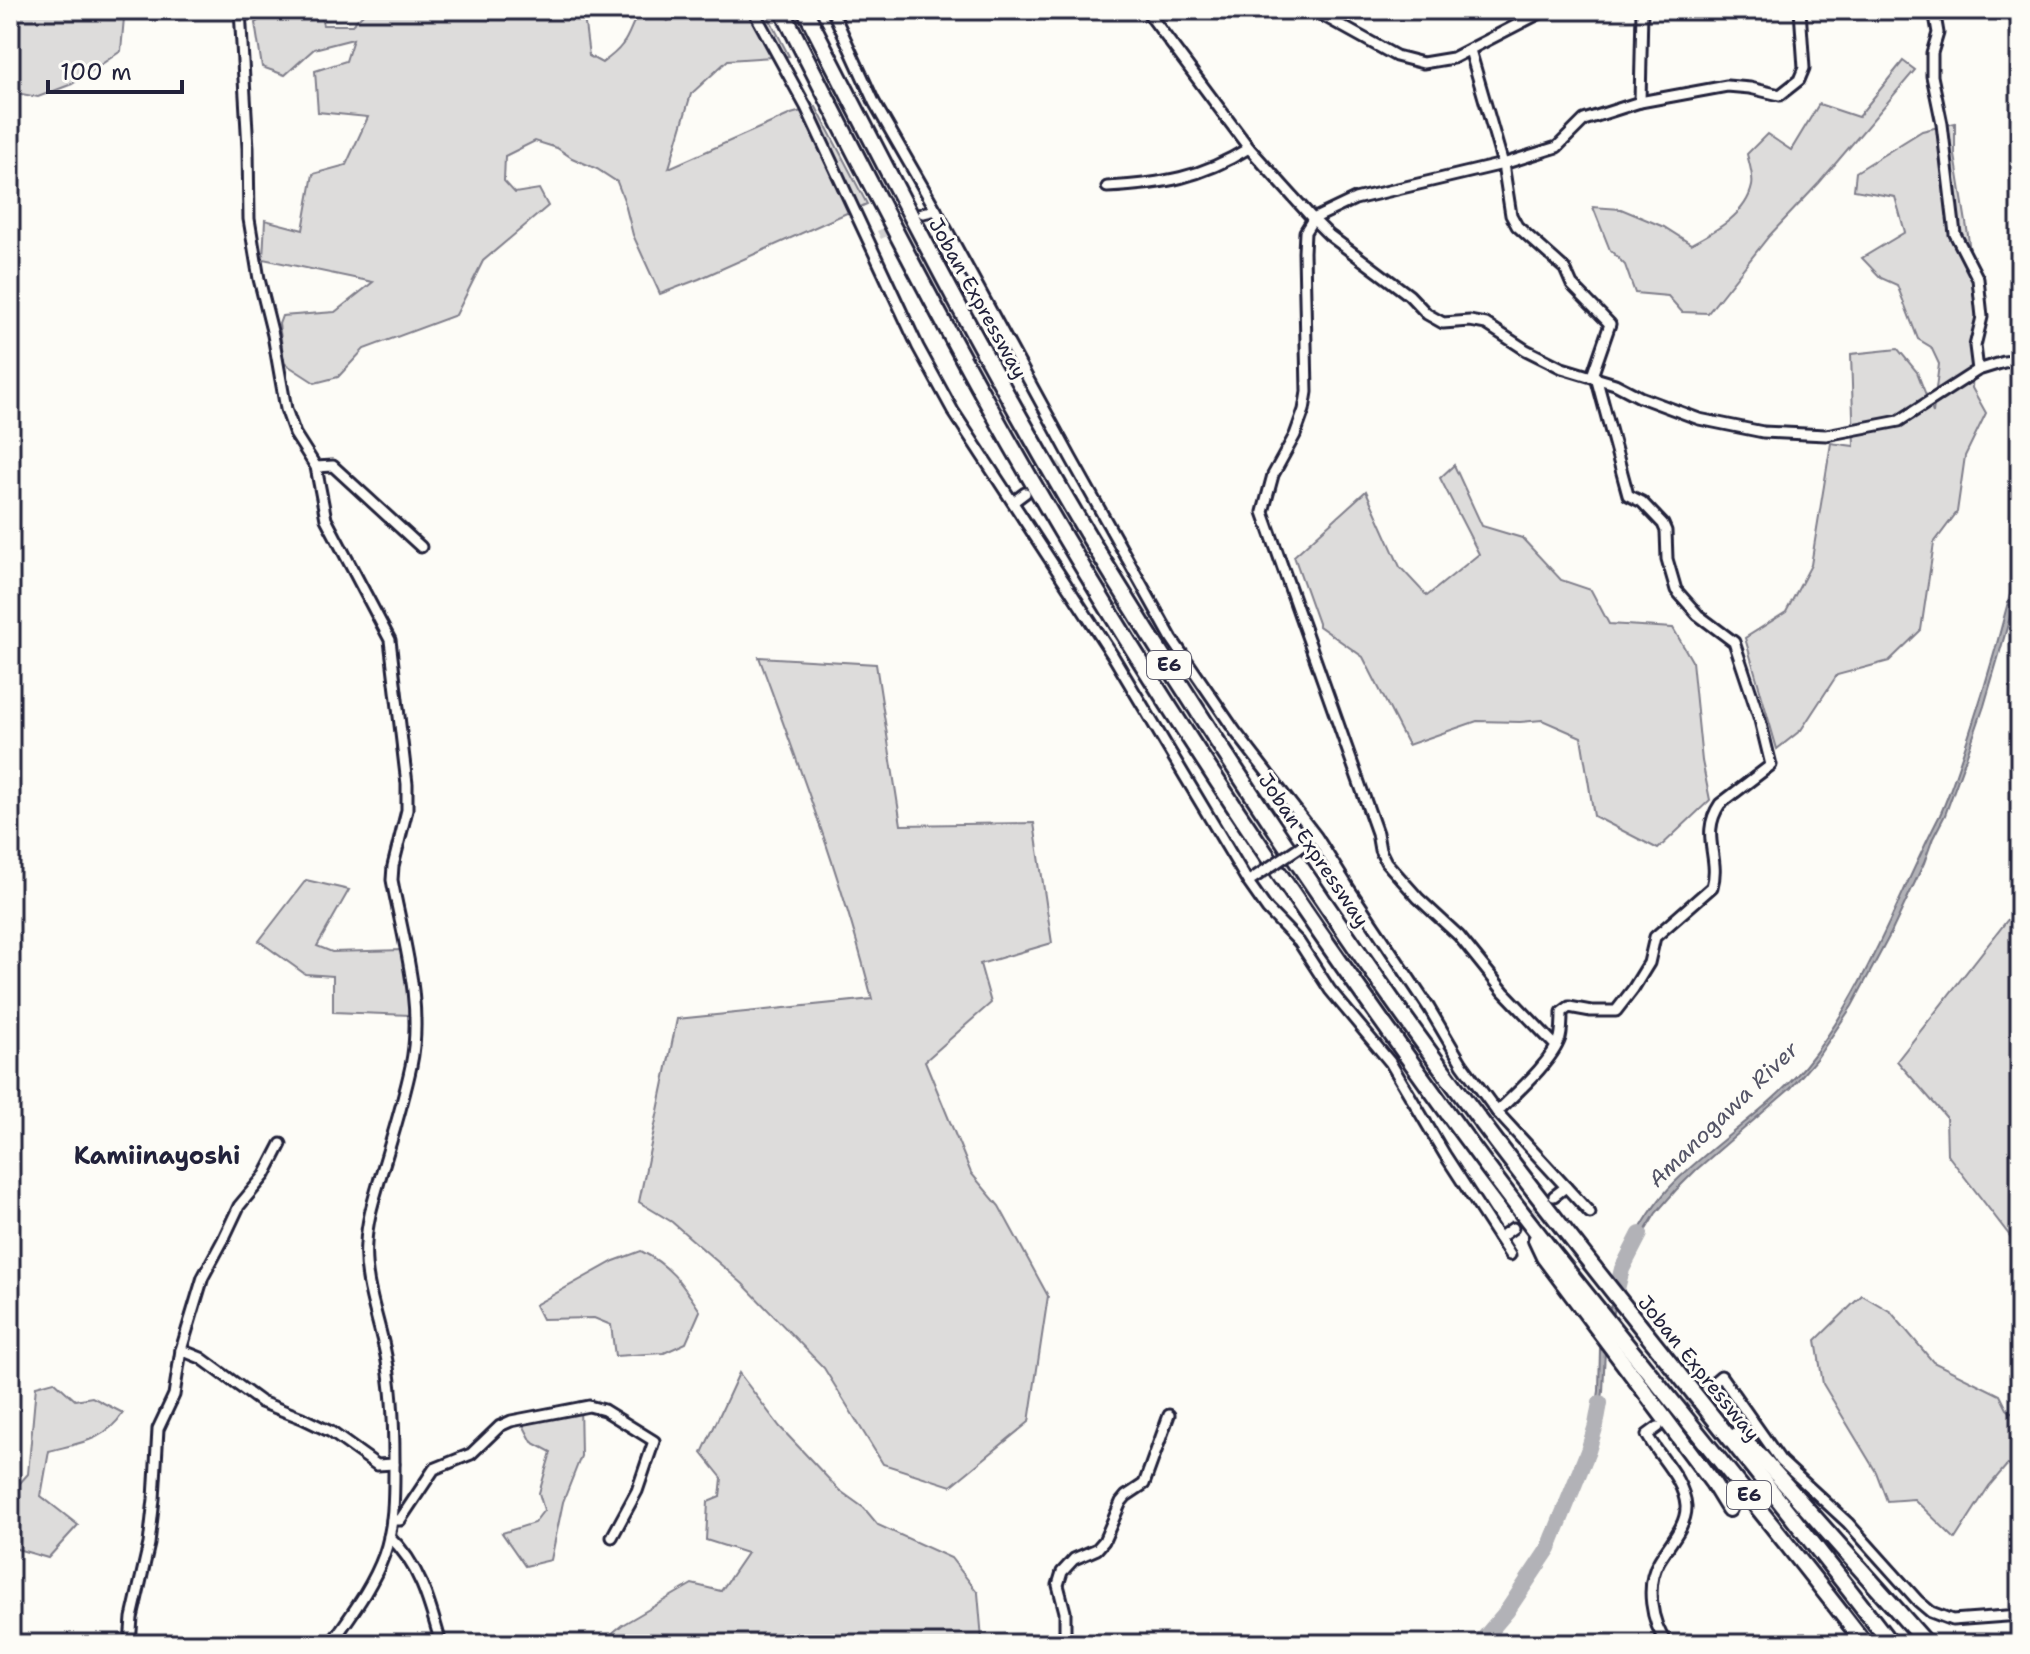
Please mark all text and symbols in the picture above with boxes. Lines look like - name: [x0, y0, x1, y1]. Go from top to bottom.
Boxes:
- scale bar: [48, 44, 182, 94]
- text: 100 m: [60, 56, 132, 88]
- street label: Joban Expressway: [923, 213, 1033, 383]
- road number: E6: [1147, 651, 1191, 679]
- street label: Joban Expressway: [1253, 768, 1375, 932]
- water label: Amanogawa River: [1642, 1035, 1805, 1194]
- district label: Kamiinayoshi: [74, 1140, 240, 1172]
- street label: Joban Expressway: [1632, 1290, 1766, 1446]
- road number: E6: [1727, 1481, 1771, 1509]

